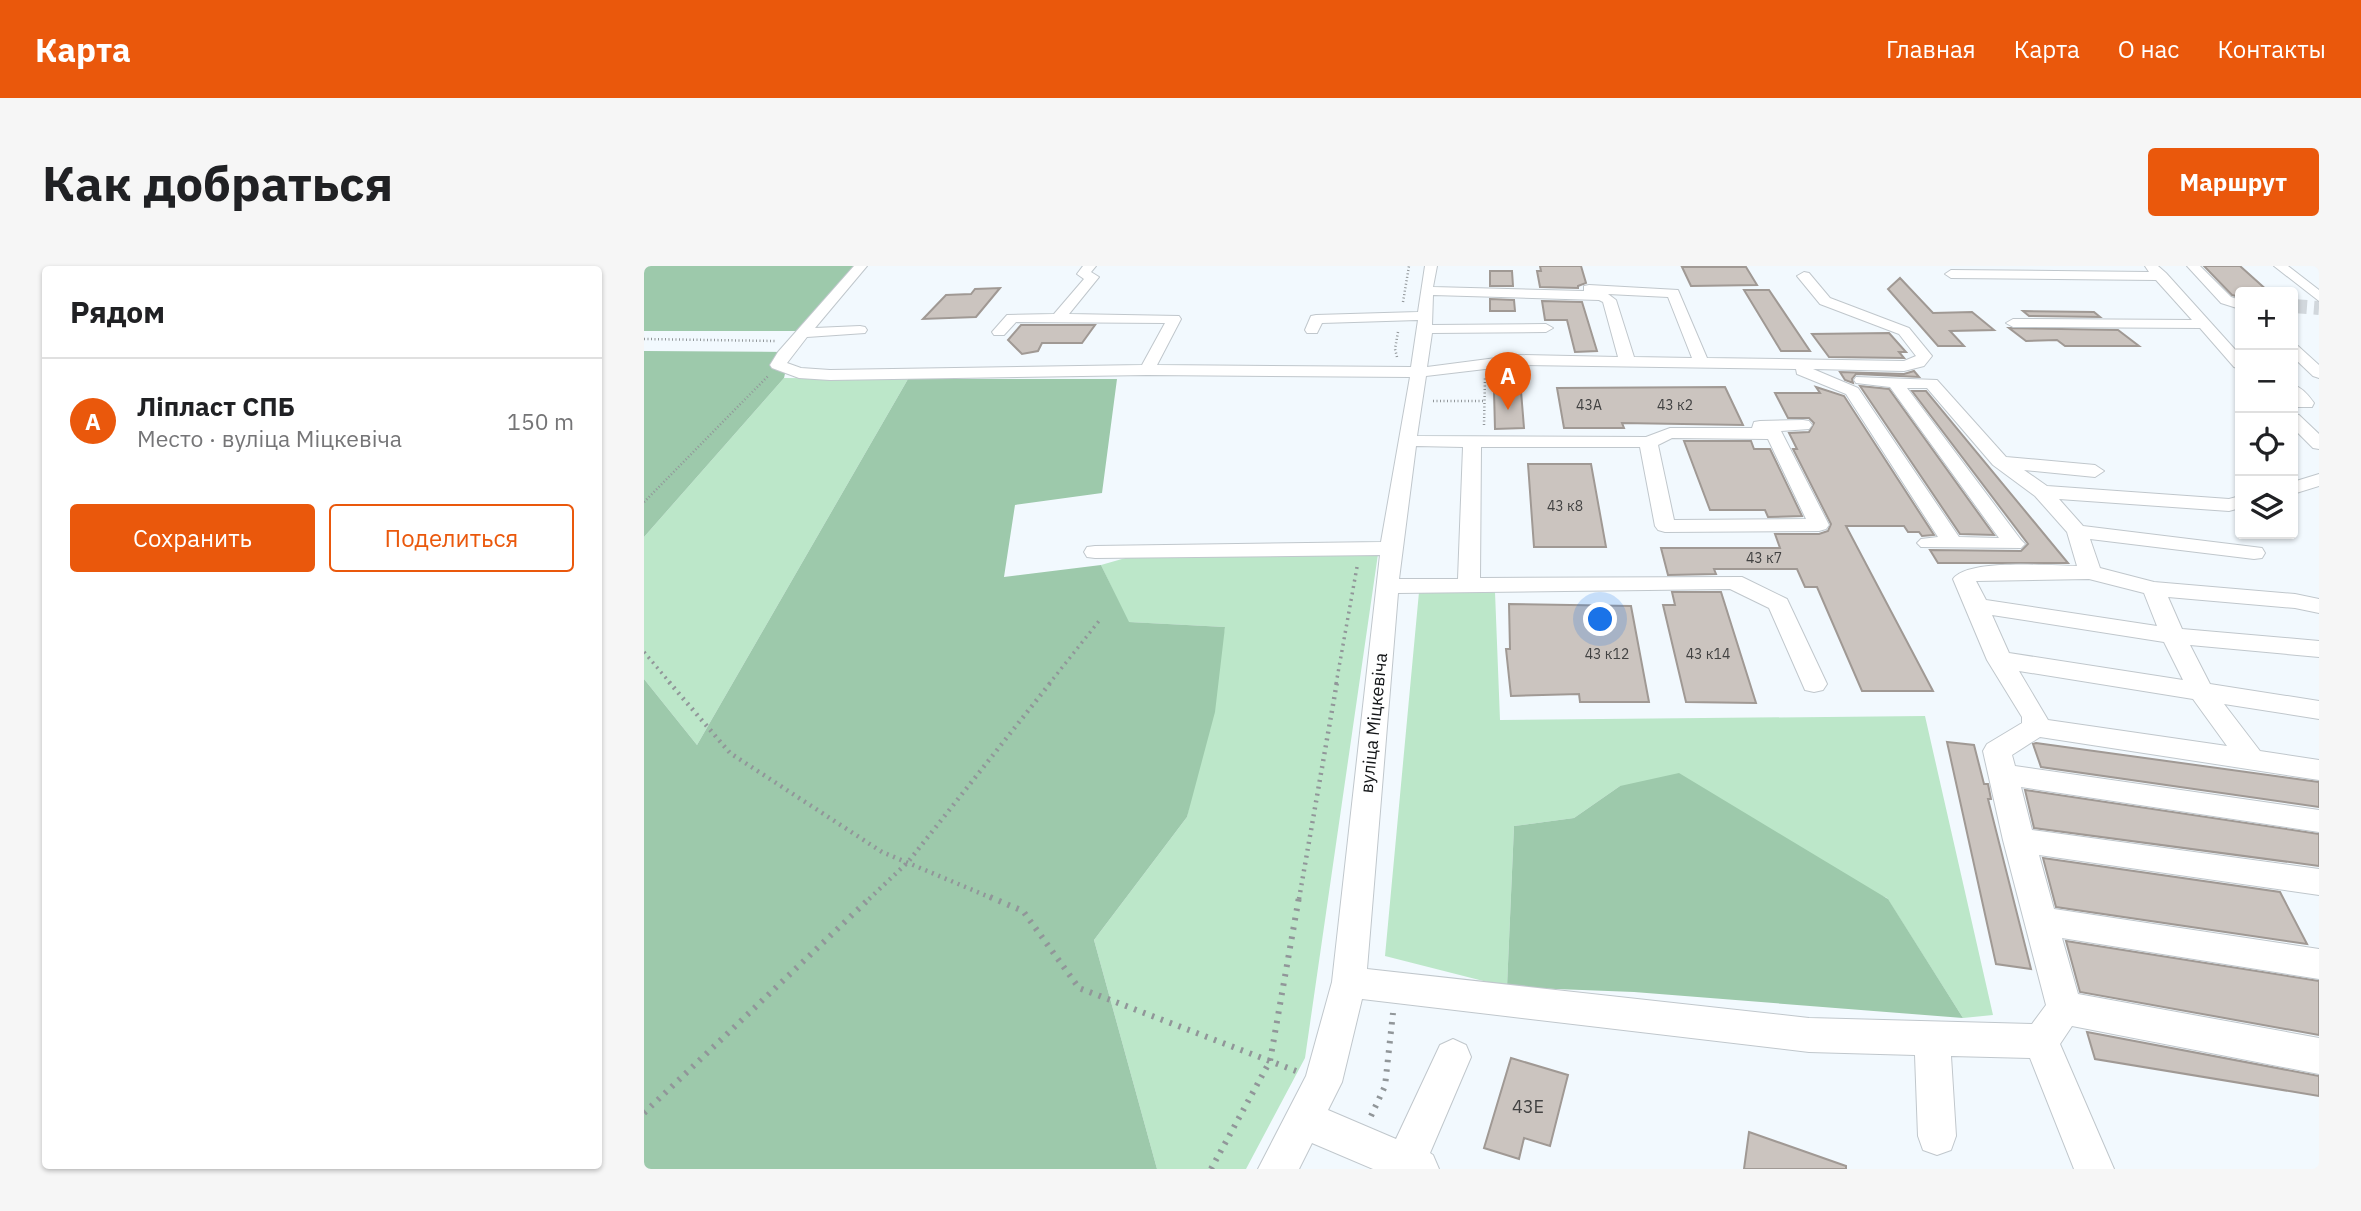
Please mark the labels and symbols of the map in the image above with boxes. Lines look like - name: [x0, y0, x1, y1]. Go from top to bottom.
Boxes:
- pin: A: [1485, 352, 1531, 410]
- house number: 43А: [1576, 396, 1602, 414]
- house number: 43 к2: [1657, 396, 1693, 414]
- house number: 43 к8: [1547, 497, 1583, 515]
- house number: 43 к7: [1746, 549, 1782, 567]
- your location: [1583, 602, 1617, 636]
- house number: 43 к12: [1585, 645, 1629, 663]
- house number: 43 к14: [1686, 645, 1730, 663]
- street label: вуліца Міцкевіча: [1355, 651, 1392, 794]
- house number: 43Е: [1512, 1095, 1544, 1118]

